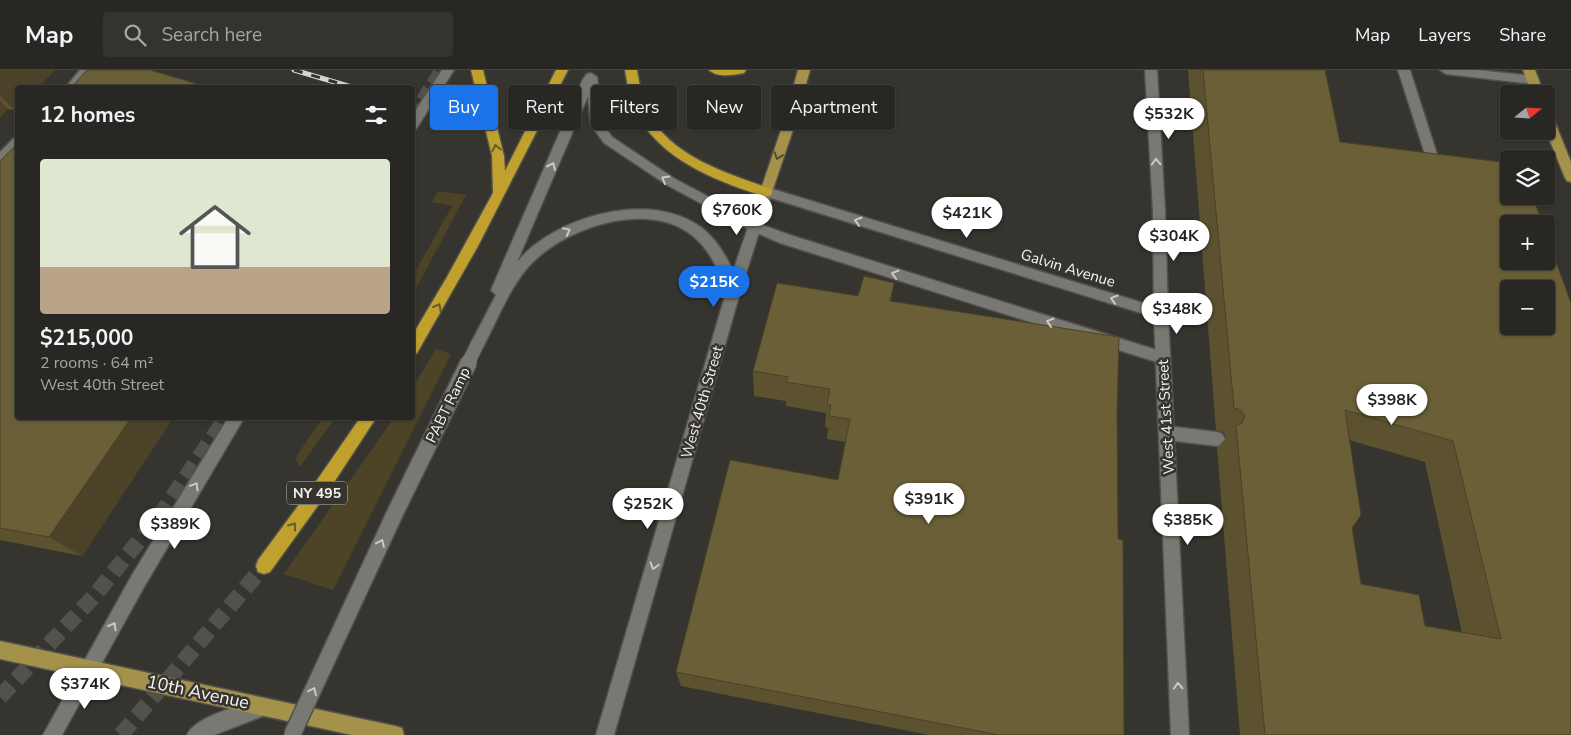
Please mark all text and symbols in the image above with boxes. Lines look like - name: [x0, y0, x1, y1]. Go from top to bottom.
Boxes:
- search box: [103, 12, 453, 57]
- text: Map: [25, 19, 73, 51]
- icon: search: [121, 21, 149, 49]
- text: Search here: [161, 22, 262, 48]
- text: Map: [1355, 23, 1390, 47]
- text: Layers: [1418, 23, 1471, 47]
- text: Share: [1499, 23, 1546, 47]
- chip: Buy: [430, 85, 498, 130]
- chip: Rent: [508, 85, 581, 130]
- chip: Filters: [591, 85, 677, 130]
- chip: New: [687, 85, 761, 130]
- chip: Apartment: [771, 85, 895, 130]
- north arrow: [1500, 85, 1555, 140]
- map controls: [1500, 85, 1555, 335]
- pin: $532K: [1134, 98, 1204, 140]
- text: 12 homes: [40, 101, 135, 129]
- icon: filters: [362, 101, 390, 129]
- text: $532K: [1144, 103, 1194, 125]
- one-way arrow: [491, 144, 502, 153]
- button: layers: [1500, 150, 1555, 205]
- one-way arrow: [774, 152, 784, 160]
- one-way arrow: [1151, 158, 1162, 166]
- one-way arrow: [546, 162, 557, 171]
- one-way arrow: [661, 175, 670, 185]
- icon: home: [170, 192, 260, 282]
- pin: $760K: [702, 194, 772, 236]
- pin: $421K: [932, 196, 1002, 239]
- text: $760K: [712, 199, 762, 221]
- text: $421K: [942, 202, 992, 224]
- button: +: [1500, 215, 1555, 270]
- one-way arrow: [855, 216, 863, 226]
- pin: $304K: [1139, 220, 1209, 262]
- text: $304K: [1149, 225, 1199, 247]
- one-way arrow: [562, 228, 571, 238]
- street label: Galvin Avenue: [1018, 244, 1118, 292]
- pin: $215K: [679, 266, 749, 308]
- one-way arrow: [891, 269, 899, 279]
- text: $215K: [689, 271, 739, 293]
- button: −: [1500, 280, 1555, 335]
- pin: $348K: [1142, 292, 1212, 335]
- one-way arrow: [1110, 295, 1119, 305]
- text: $348K: [1152, 298, 1202, 320]
- one-way arrow: [431, 304, 441, 313]
- one-way arrow: [1046, 318, 1055, 328]
- text: $215,000: [40, 324, 133, 352]
- street label: West 40th Street: [676, 343, 728, 461]
- text: 2 rooms · 64 m²: [40, 352, 153, 374]
- street label: West 41st Street: [1153, 358, 1179, 475]
- street label: PABT Ramp: [421, 364, 475, 446]
- text: West 40th Street: [40, 374, 164, 396]
- pin: $398K: [1357, 384, 1427, 426]
- text: $398K: [1367, 389, 1417, 411]
- road number: NY 495: [287, 482, 347, 504]
- pin: $391K: [894, 482, 964, 525]
- one-way arrow: [188, 483, 198, 492]
- pin: $252K: [613, 488, 683, 530]
- text: $391K: [904, 488, 954, 510]
- text: $252K: [623, 493, 673, 515]
- pin: $385K: [1153, 504, 1223, 546]
- pin: $389K: [140, 508, 210, 550]
- text: $385K: [1163, 509, 1213, 531]
- text: $389K: [150, 513, 200, 535]
- one-way arrow: [287, 523, 296, 532]
- one-way arrow: [375, 539, 385, 548]
- one-way arrow: [650, 561, 660, 570]
- one-way arrow: [106, 623, 116, 632]
- pin: $374K: [50, 668, 120, 710]
- street label: 10th Avenue: [145, 669, 251, 715]
- text: $374K: [60, 673, 110, 695]
- one-way arrow: [1173, 682, 1184, 690]
- one-way arrow: [306, 687, 317, 696]

